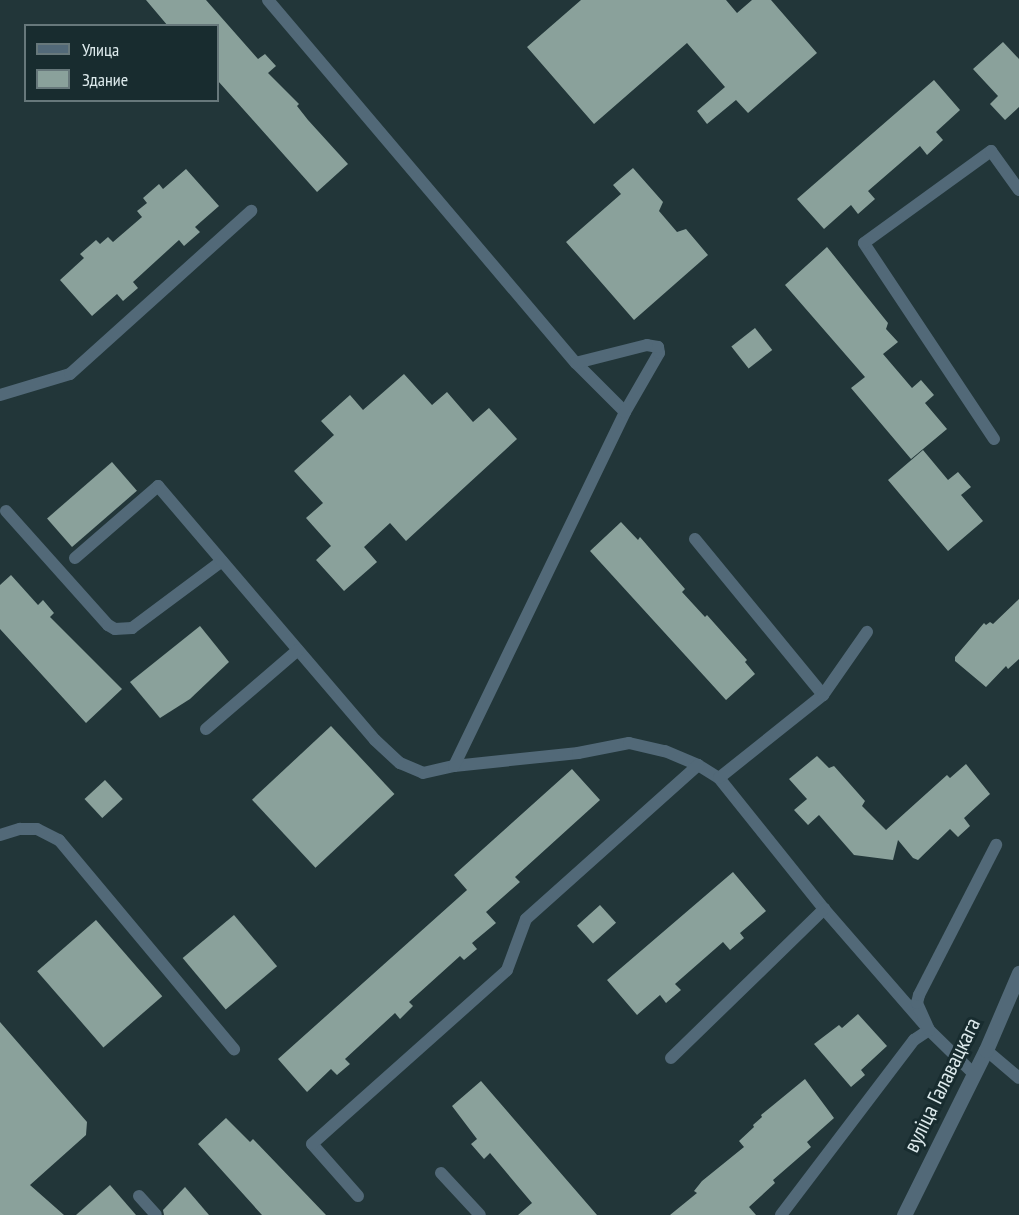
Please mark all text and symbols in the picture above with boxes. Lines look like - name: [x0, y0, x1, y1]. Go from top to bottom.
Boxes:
- legend: [24, 24, 219, 102]
- text: Улица: [82, 38, 119, 61]
- text: Здание: [82, 68, 128, 91]
- street label: вуліца Галавацкага: [898, 1014, 986, 1156]

